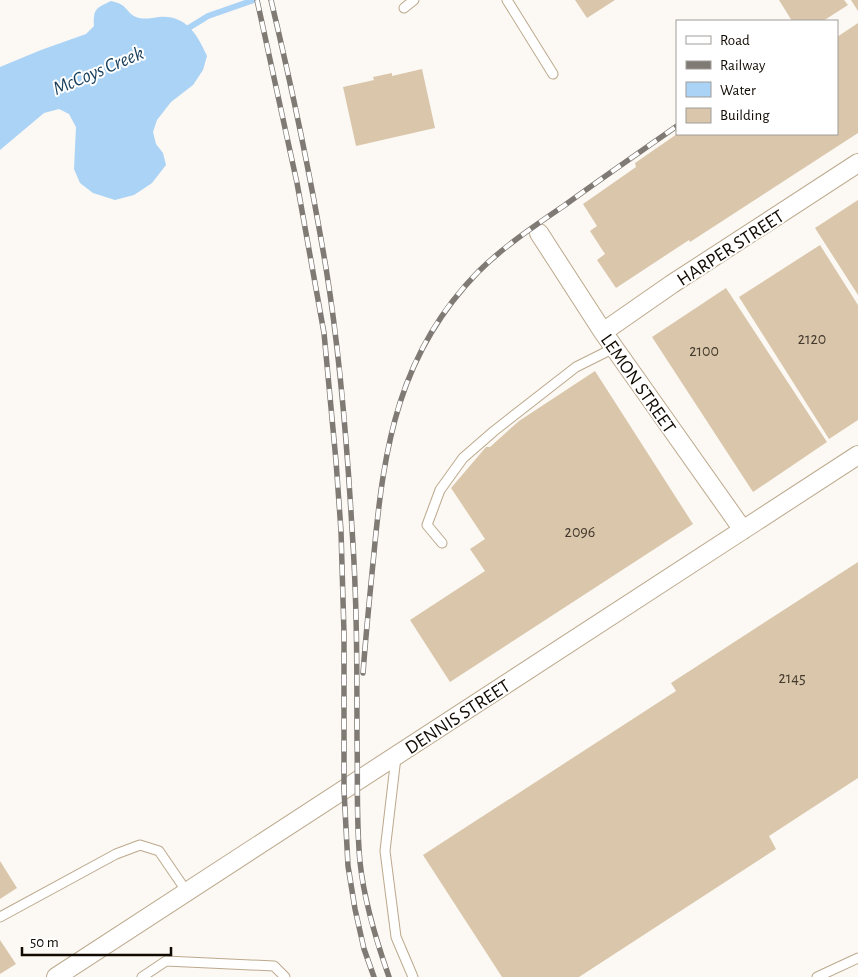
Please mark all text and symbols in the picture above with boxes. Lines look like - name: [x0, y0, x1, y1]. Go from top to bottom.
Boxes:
- legend: [676, 20, 838, 135]
- text: Road: [720, 33, 750, 48]
- water label: McCoys Creek: [50, 43, 147, 99]
- text: Railway: [720, 58, 766, 73]
- text: Water: [720, 83, 756, 98]
- text: Building: [720, 108, 770, 123]
- street label: HARPER STREET: [674, 207, 788, 290]
- street label: LEMON STREET: [597, 331, 679, 437]
- house number: 2120: [798, 331, 826, 347]
- house number: 2100: [689, 343, 719, 359]
- house number: 2096: [565, 524, 595, 540]
- house number: 2145: [778, 670, 806, 686]
- street label: DENNIS STREET: [402, 676, 514, 758]
- scale bar: [22, 924, 171, 956]
- text: 50 m: [30, 935, 59, 950]

